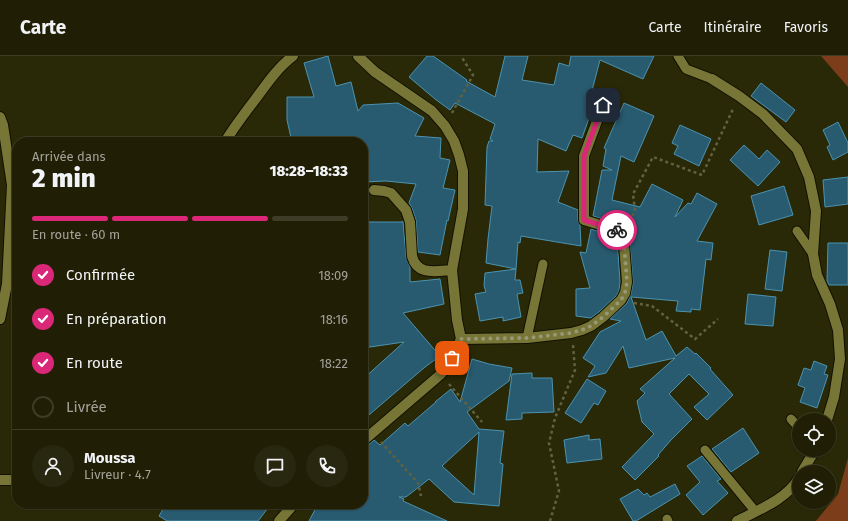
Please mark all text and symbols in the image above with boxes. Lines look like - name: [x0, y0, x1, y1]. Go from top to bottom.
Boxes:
- text: Carte: [20, 16, 66, 39]
- text: Carte: [648, 19, 682, 36]
- text: Itinéraire: [704, 19, 762, 36]
- text: Favoris: [784, 19, 828, 36]
- pin: [586, 88, 620, 122]
- icon: home: [592, 94, 614, 116]
- text: Arrivée dans: [32, 149, 106, 164]
- text: 18:28–18:33: [269, 162, 348, 180]
- text: 2 min: [32, 163, 96, 194]
- courier: [597, 210, 637, 250]
- icon: bike: [606, 219, 628, 241]
- text: En route · 60 m: [32, 227, 120, 242]
- icon: check: [32, 264, 54, 286]
- text: Confirmée: [66, 266, 135, 284]
- text: 18:09: [318, 268, 348, 283]
- icon: check: [32, 308, 54, 330]
- text: En préparation: [66, 310, 167, 328]
- text: 18:16: [320, 312, 348, 327]
- pin: [435, 341, 469, 375]
- icon: bag: [441, 347, 463, 369]
- icon: check: [32, 352, 54, 374]
- text: En route: [66, 354, 123, 372]
- text: 18:22: [319, 356, 348, 371]
- text: Livrée: [66, 398, 107, 416]
- map controls: [792, 413, 836, 509]
- button: locate: [792, 413, 836, 457]
- button: person: [32, 445, 74, 487]
- button: chat: [254, 445, 296, 487]
- button: phone: [306, 445, 348, 487]
- text: Moussa: [84, 449, 136, 467]
- button: layers: [792, 465, 836, 509]
- text: Livreur · 4.7: [84, 467, 151, 482]

